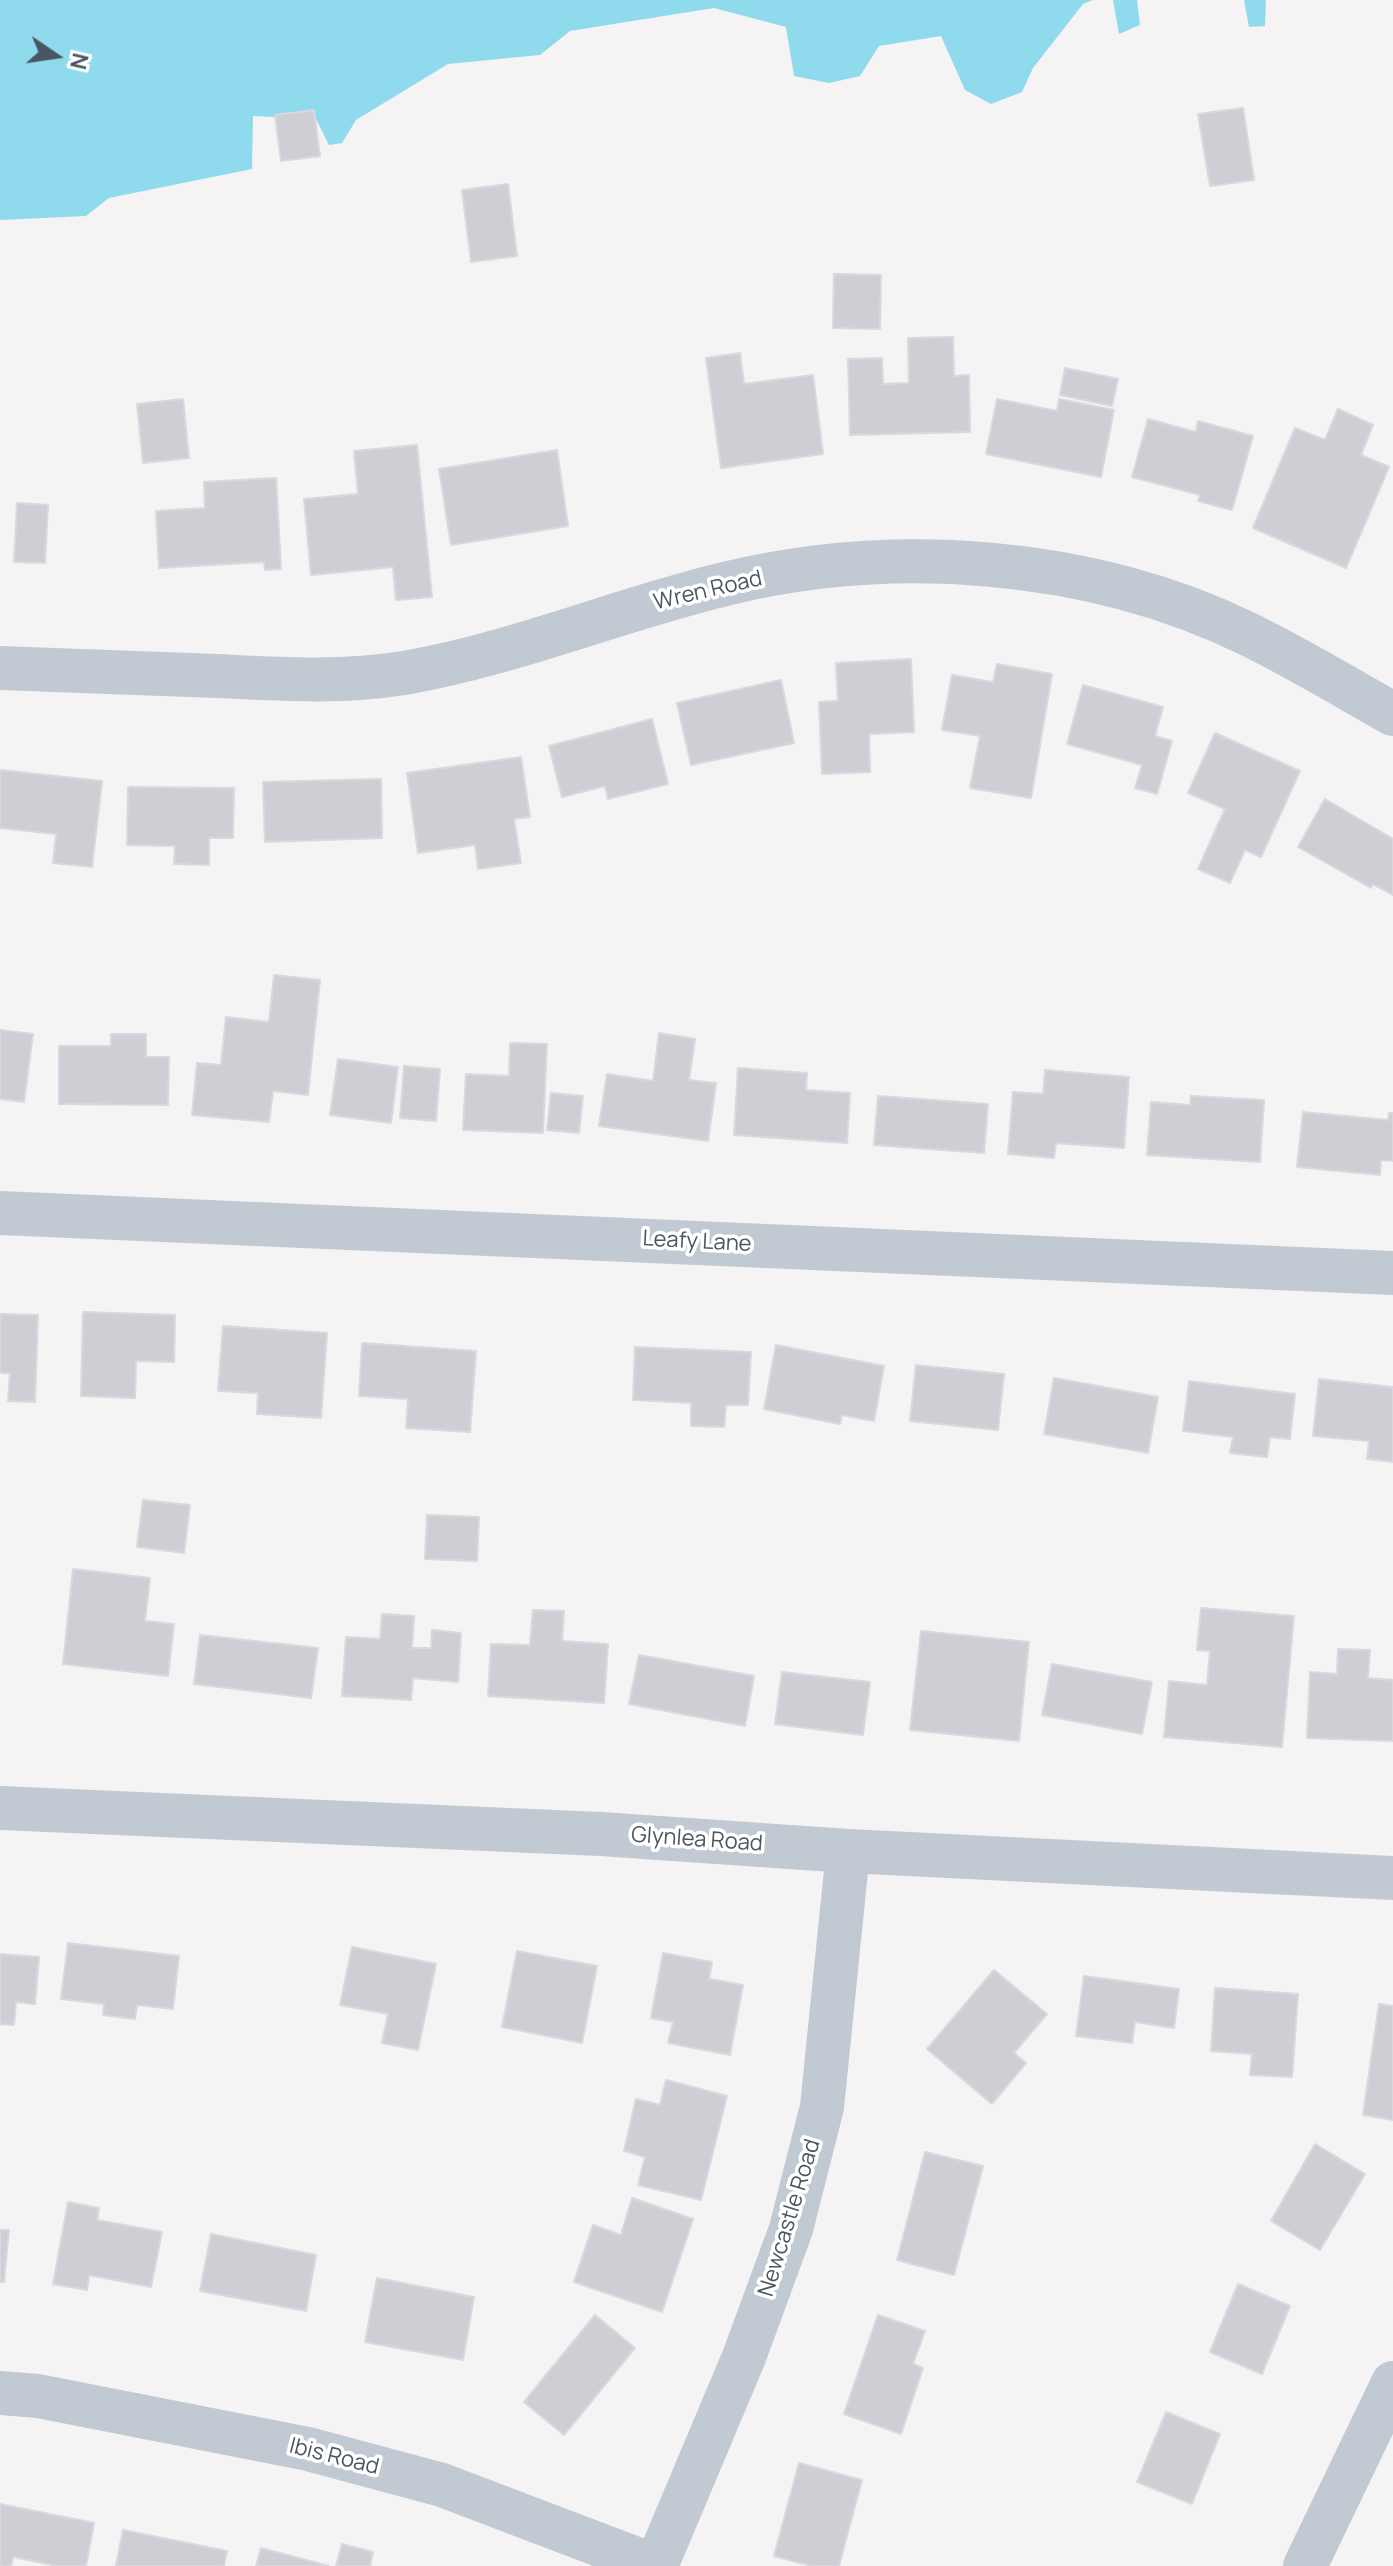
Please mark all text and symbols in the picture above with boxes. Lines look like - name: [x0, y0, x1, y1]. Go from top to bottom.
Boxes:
- north arrow: [16, 16, 96, 96]
- text: N: [63, 50, 96, 72]
- street label: Wren Road: [651, 566, 765, 616]
- street label: Leafy Lane: [642, 1226, 752, 1258]
- street label: Glynlea Road: [630, 1822, 764, 1858]
- street label: Newcastle Road: [754, 2136, 826, 2300]
- street label: Ibis Road: [286, 2433, 382, 2481]

